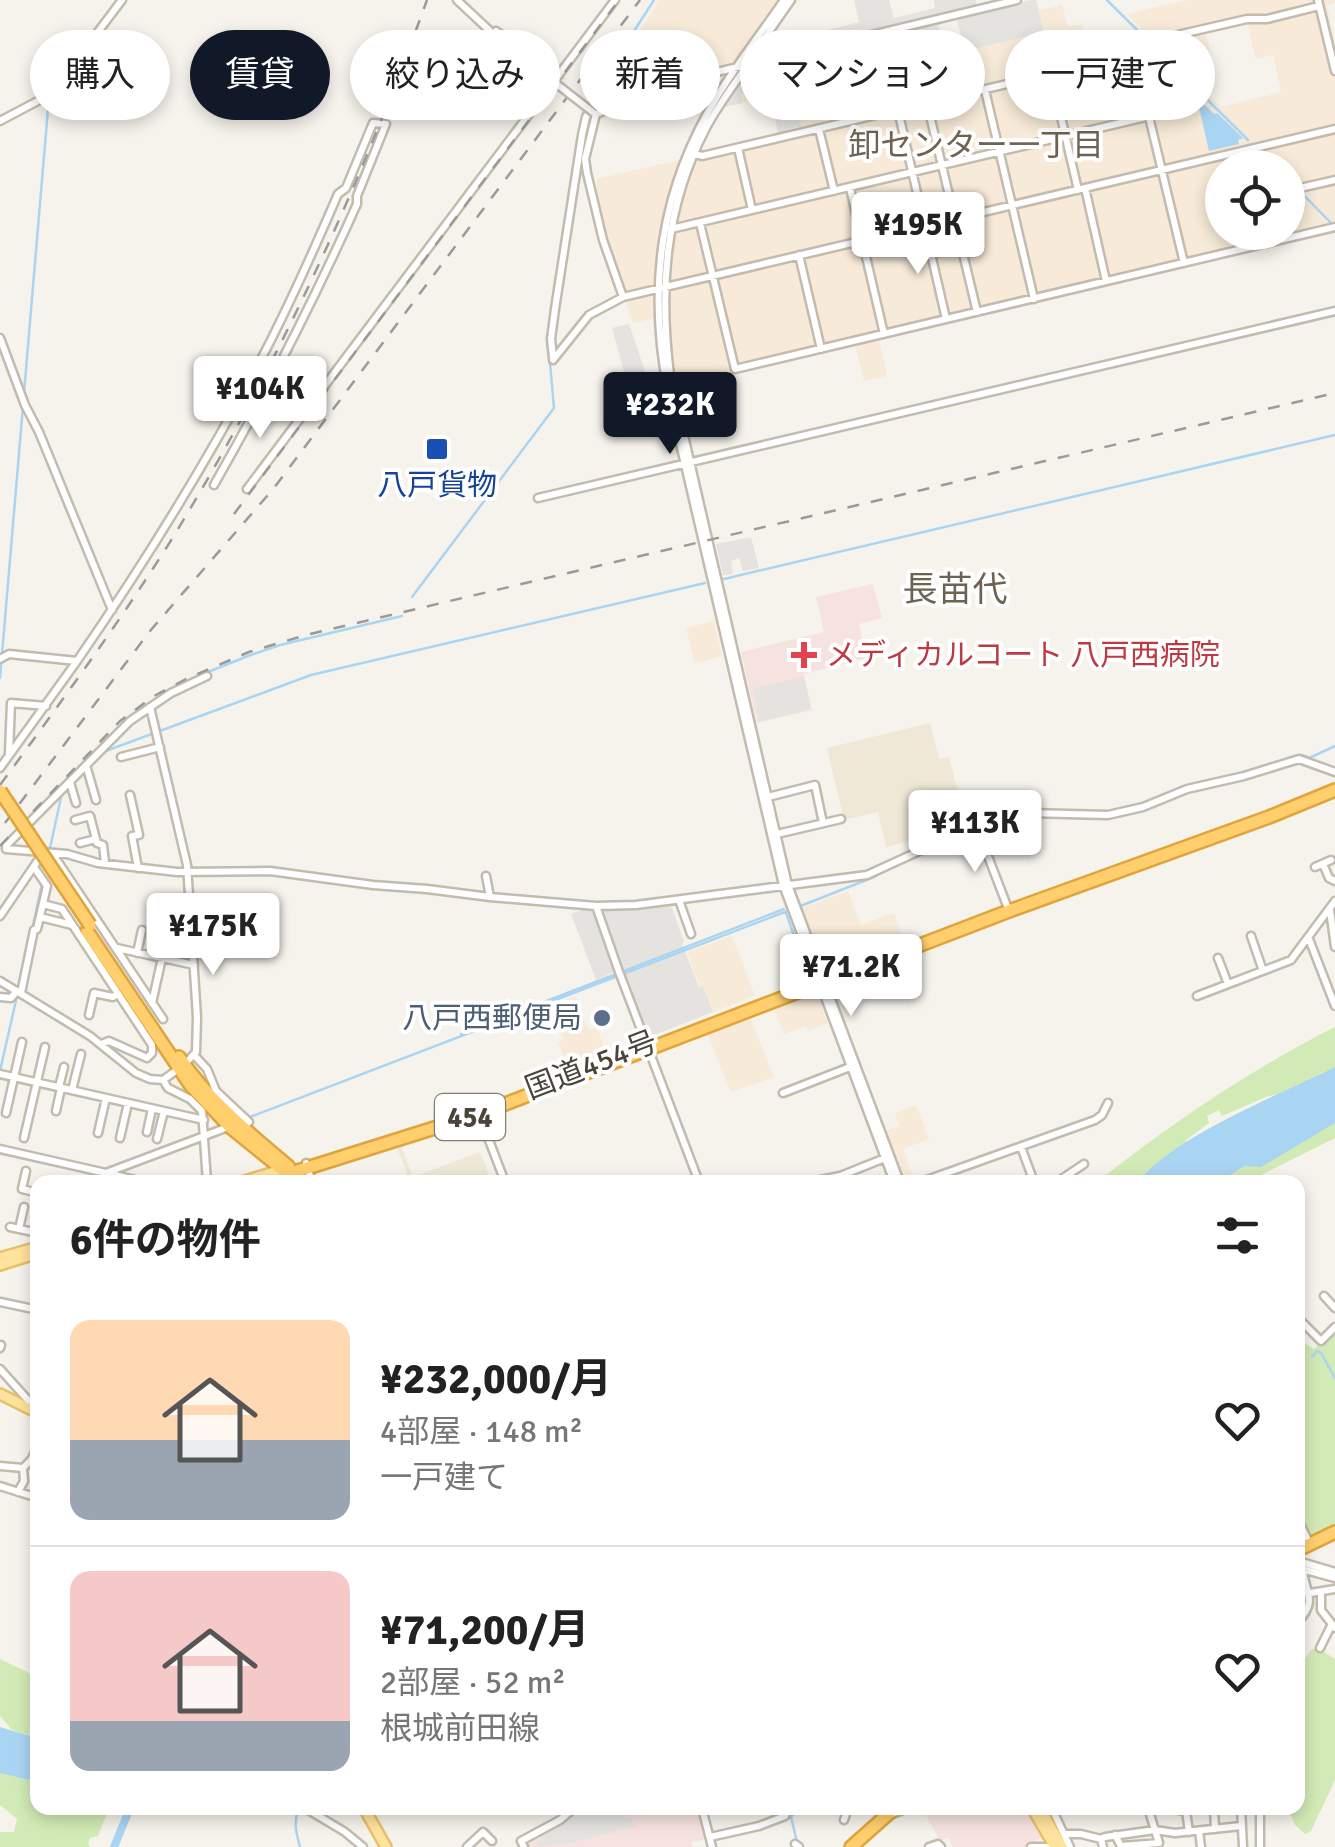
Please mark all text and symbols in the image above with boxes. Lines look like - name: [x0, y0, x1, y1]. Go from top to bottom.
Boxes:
- chip: 購入: [30, 30, 170, 120]
- chip: 賃貸: [190, 30, 330, 120]
- chip: 絞り込み: [350, 30, 560, 120]
- chip: 新着: [580, 30, 720, 120]
- chip: マンション: [740, 30, 985, 120]
- chip: 一戸建て: [1005, 30, 1215, 120]
- district label: 卸センター一丁目: [848, 126, 1104, 165]
- map controls: [1205, 150, 1305, 250]
- button: locate: [1205, 150, 1305, 250]
- pin: ¥195K: [848, 192, 988, 277]
- text: ¥195K: [874, 205, 962, 244]
- pin: ¥104K: [190, 356, 330, 441]
- text: ¥104K: [216, 369, 304, 408]
- pin: ¥232K: [600, 372, 740, 457]
- text: ¥232K: [626, 385, 714, 424]
- marker: 八戸貨物: [424, 436, 450, 462]
- place label: 八戸貨物: [377, 467, 497, 504]
- district label: 長苗代: [902, 568, 1008, 611]
- place label: メディカルコート 八戸西病院: [826, 637, 1220, 674]
- marker: メディカルコート 八戸西病院: [791, 642, 817, 668]
- pin: ¥113K: [905, 790, 1045, 875]
- text: ¥113K: [931, 803, 1019, 842]
- pin: ¥175K: [143, 893, 283, 978]
- text: ¥175K: [169, 906, 257, 945]
- pin: ¥71.2K: [770, 934, 932, 1019]
- text: ¥71.2K: [802, 947, 900, 986]
- place label: 八戸西郵便局: [402, 1000, 582, 1037]
- marker: 八戸西郵便局: [591, 1007, 613, 1029]
- street label: 国道454号: [520, 1023, 663, 1108]
- road number: 454: [435, 1094, 505, 1140]
- icon: filters: [1210, 1208, 1265, 1263]
- text: 6件の物件: [70, 1215, 261, 1266]
- text: ¥232,000/月: [380, 1354, 612, 1405]
- icon: home: [150, 1360, 270, 1480]
- icon: heart: [1210, 1393, 1265, 1448]
- text: 4部屋 · 148 m²: [380, 1412, 583, 1451]
- text: 一戸建て: [380, 1458, 508, 1497]
- text: ¥71,200/月: [380, 1605, 589, 1656]
- icon: home: [150, 1611, 270, 1731]
- icon: heart: [1210, 1644, 1265, 1699]
- text: 2部屋 · 52 m²: [380, 1663, 566, 1702]
- text: 根城前田線: [380, 1709, 540, 1748]

